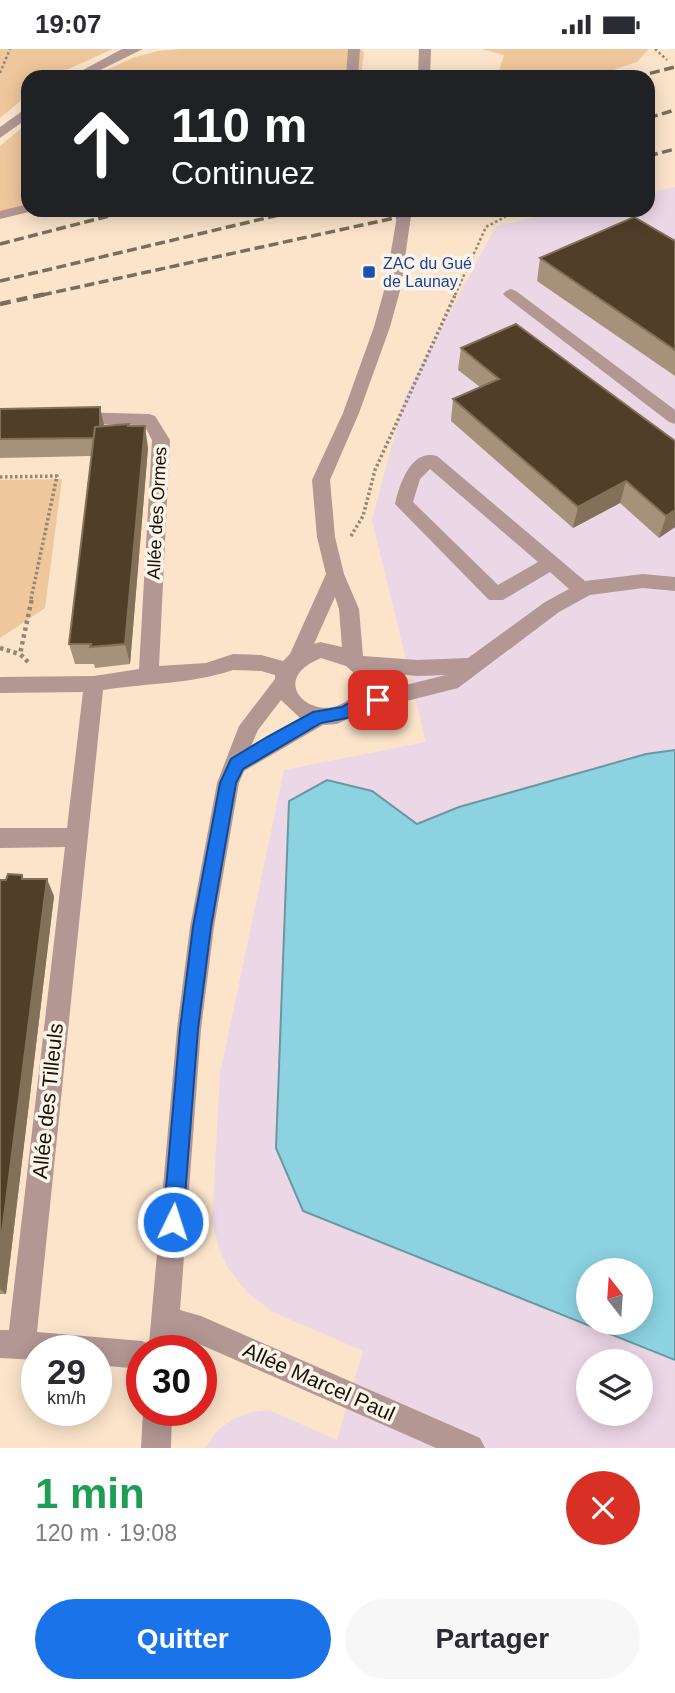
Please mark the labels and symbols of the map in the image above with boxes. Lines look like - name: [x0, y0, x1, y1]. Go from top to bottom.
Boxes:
- place label: ZAC du Gué de Launay: [383, 255, 472, 290]
- marker: ZAC du Gué de Launay: [361, 264, 377, 280]
- street label: Allée des Ormes: [144, 446, 170, 580]
- pin: [348, 670, 408, 730]
- street label: Allée des Tilleuls: [28, 1022, 67, 1180]
- position arrow: [136, 1185, 210, 1259]
- north arrow: [576, 1258, 653, 1335]
- speed limit sign: 30: [126, 1335, 217, 1426]
- street label: Allée Marcel Paul: [240, 1338, 399, 1425]

